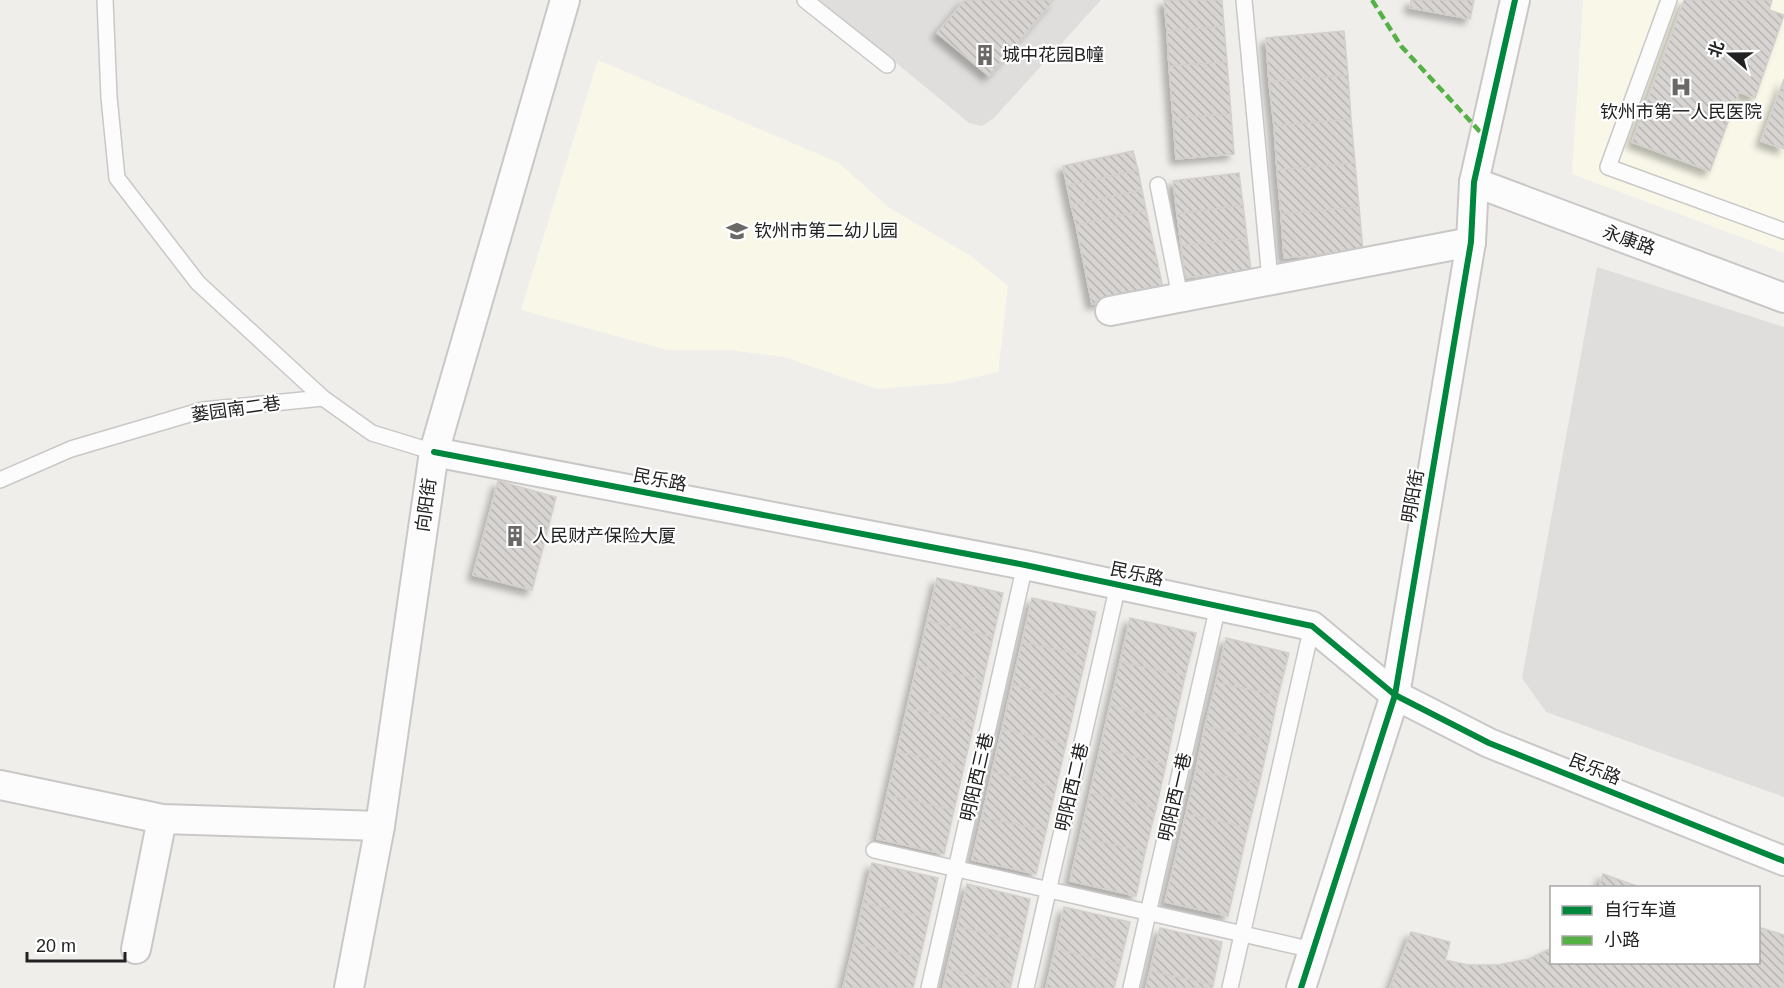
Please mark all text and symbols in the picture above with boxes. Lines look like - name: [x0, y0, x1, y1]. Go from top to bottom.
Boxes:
- north arrow: [1700, 24, 1760, 84]
- text: 北: [1706, 39, 1727, 59]
- building icon: 城中花园B幢: [973, 43, 997, 67]
- place label: 城中花园B幢: [1002, 45, 1104, 65]
- hospital icon: 钦州市第一人民医院: [1669, 75, 1693, 99]
- place label: 钦州市第一人民医院: [1600, 102, 1762, 122]
- school or university icon: 钦州市第二幼儿园: [725, 219, 749, 243]
- place label: 钦州市第二幼儿园: [754, 221, 898, 241]
- street label: 永康路: [1600, 221, 1658, 259]
- street label: 蒌园南二巷: [190, 393, 282, 425]
- street label: 民乐路: [632, 465, 688, 495]
- street label: 明阳街: [1398, 468, 1428, 524]
- street label: 向阳街: [412, 477, 440, 533]
- building icon: 人民财产保险大厦: [503, 524, 527, 548]
- place label: 人民财产保险大厦: [532, 526, 676, 546]
- street label: 民乐路: [1109, 559, 1165, 589]
- street label: 明阳西三巷: [957, 731, 997, 823]
- street label: 明阳西二巷: [1052, 741, 1092, 833]
- street label: 民乐路: [1566, 750, 1624, 788]
- street label: 明阳西一巷: [1155, 751, 1195, 843]
- legend: [1550, 886, 1760, 964]
- text: 自行车道: [1604, 900, 1676, 920]
- scale bar: [27, 925, 124, 963]
- text: 小路: [1604, 930, 1640, 950]
- text: 20 m: [36, 936, 76, 956]

